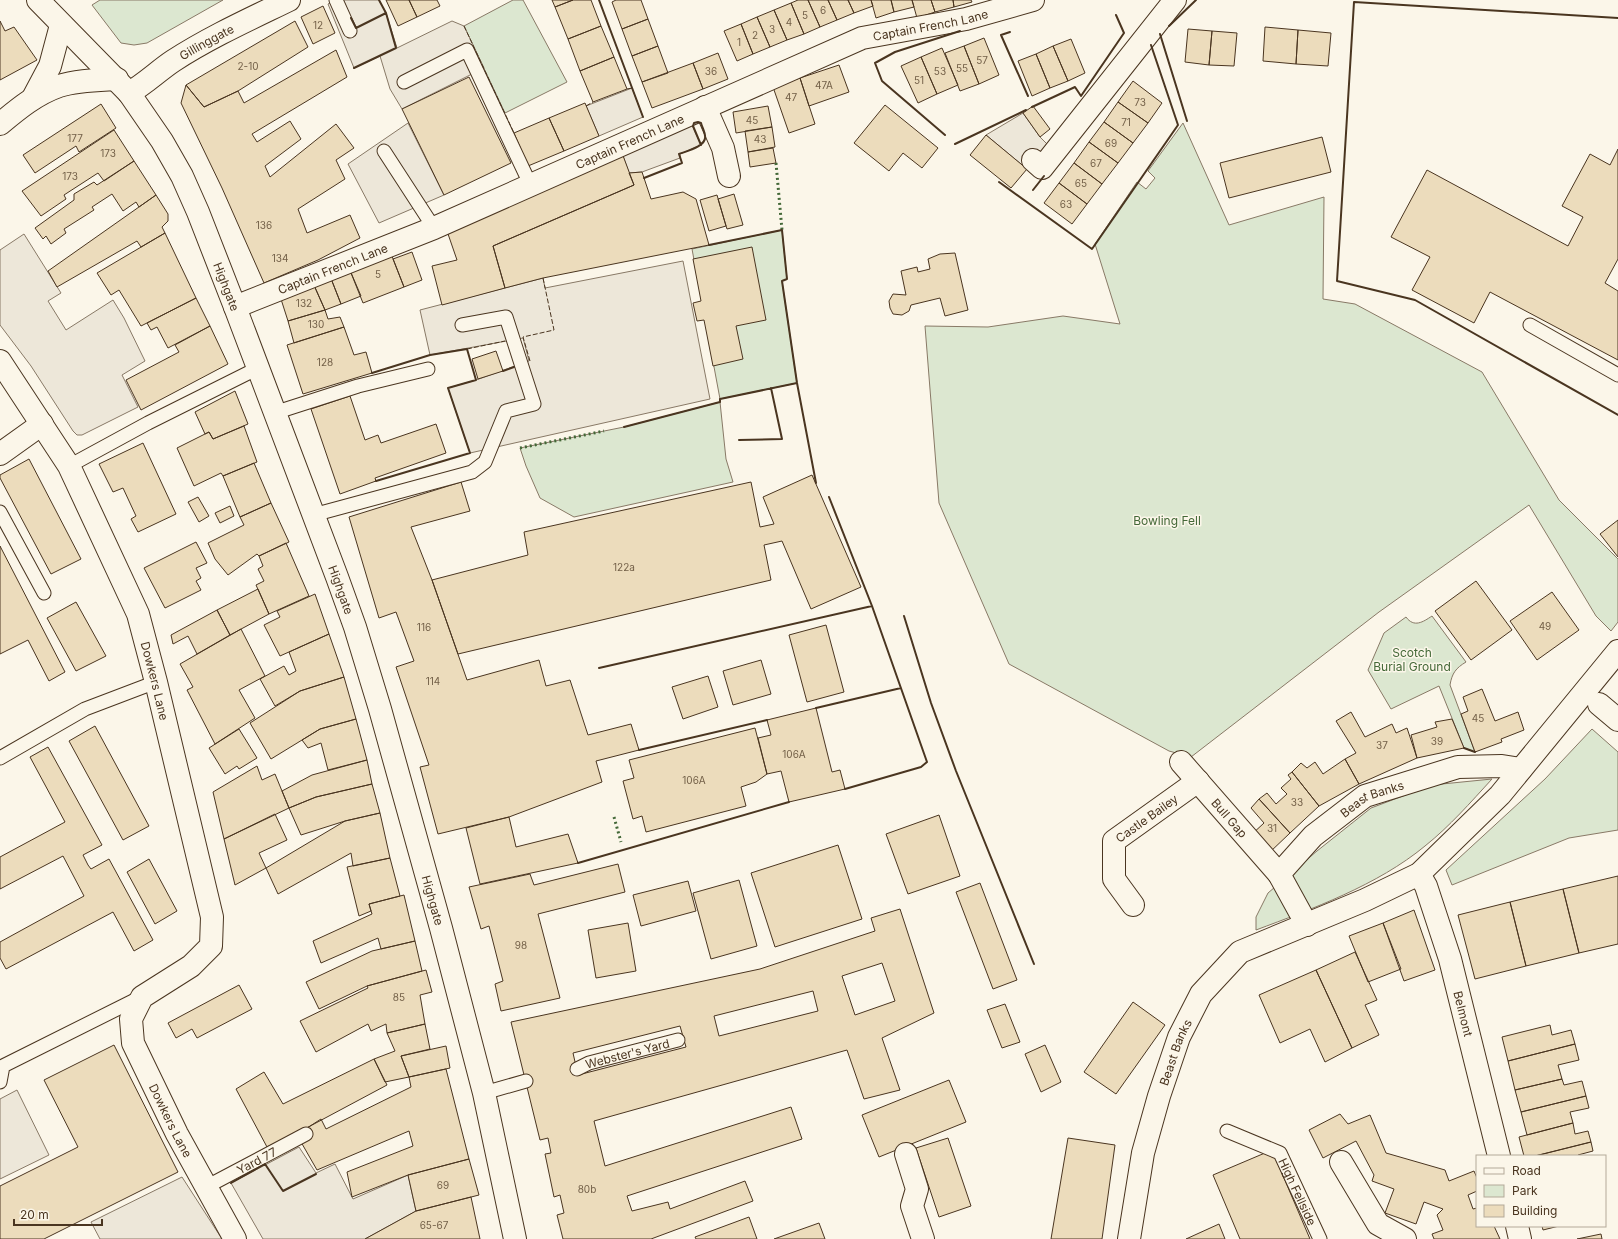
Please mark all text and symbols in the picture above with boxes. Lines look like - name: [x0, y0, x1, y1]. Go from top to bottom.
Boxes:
- house number: 6: [820, 4, 826, 16]
- street label: Captain French Lane: [872, 6, 990, 43]
- house number: 5: [802, 9, 808, 21]
- house number: 4: [786, 16, 792, 28]
- house number: 12: [313, 19, 323, 31]
- street label: Gillinggate: [176, 21, 236, 63]
- house number: 3: [769, 23, 775, 35]
- house number: 2: [752, 29, 758, 41]
- house number: 1: [737, 36, 741, 48]
- house number: 57: [976, 54, 988, 66]
- house number: 2-10: [237, 60, 259, 72]
- house number: 55: [956, 62, 968, 74]
- house number: 36: [705, 65, 717, 77]
- house number: 53: [934, 65, 946, 77]
- house number: 51: [914, 74, 924, 86]
- house number: 47A: [815, 79, 833, 91]
- house number: 47: [785, 91, 797, 103]
- house number: 73: [1134, 96, 1146, 108]
- street label: Captain French Lane: [573, 111, 686, 172]
- house number: 45: [746, 114, 758, 126]
- house number: 71: [1121, 116, 1131, 128]
- house number: 177: [67, 132, 83, 144]
- house number: 43: [754, 133, 766, 145]
- house number: 69: [1105, 137, 1117, 149]
- house number: 173: [100, 147, 116, 159]
- house number: 67: [1090, 157, 1102, 169]
- house number: 173: [62, 170, 78, 182]
- house number: 65: [1075, 177, 1087, 189]
- house number: 63: [1060, 198, 1072, 210]
- house number: 136: [256, 219, 272, 231]
- street label: Captain French Lane: [275, 240, 390, 297]
- house number: 134: [272, 252, 288, 264]
- street label: Highgate: [211, 260, 243, 313]
- house number: 5: [375, 268, 381, 280]
- house number: 132: [296, 297, 312, 309]
- house number: 130: [308, 318, 324, 330]
- house number: 128: [317, 356, 333, 368]
- park label: Bowling Fell: [1133, 513, 1201, 528]
- house number: 122a: [613, 561, 635, 573]
- street label: Highgate: [326, 563, 357, 616]
- house number: 49: [1539, 620, 1551, 632]
- house number: 116: [417, 621, 431, 633]
- street label: Dowkers Lane: [138, 640, 172, 722]
- park label: Scotch Burial Ground: [1373, 645, 1451, 674]
- house number: 114: [426, 675, 440, 687]
- house number: 45: [1472, 712, 1484, 724]
- house number: 39: [1431, 735, 1443, 747]
- house number: 37: [1376, 739, 1388, 751]
- house number: 106A: [782, 748, 806, 760]
- house number: 106A: [682, 774, 706, 786]
- street label: Beast Banks: [1337, 777, 1406, 820]
- street label: Castle Bailey: [1112, 790, 1181, 845]
- street label: Bull Gap: [1209, 795, 1251, 840]
- house number: 33: [1291, 796, 1303, 808]
- house number: 31: [1267, 822, 1277, 834]
- street label: Highgate: [419, 874, 447, 927]
- house number: 98: [515, 939, 527, 951]
- street label: Belmont: [1451, 989, 1476, 1038]
- house number: 85: [393, 991, 405, 1003]
- street label: Beast Banks: [1156, 1016, 1195, 1087]
- street label: Webster's Yard: [584, 1035, 671, 1071]
- street label: Dowkers Lane: [146, 1081, 196, 1160]
- street label: Yard 77: [234, 1144, 279, 1177]
- legend: [1476, 1155, 1606, 1227]
- street label: High Fellside: [1276, 1156, 1320, 1228]
- text: Road: [1512, 1163, 1541, 1178]
- house number: 69: [437, 1179, 449, 1191]
- house number: 80b: [578, 1183, 596, 1195]
- text: Park: [1512, 1183, 1538, 1198]
- scale bar: [14, 1201, 102, 1227]
- text: Building: [1512, 1203, 1557, 1218]
- text: 20 m: [20, 1207, 49, 1222]
- house number: 65-67: [420, 1219, 449, 1231]

